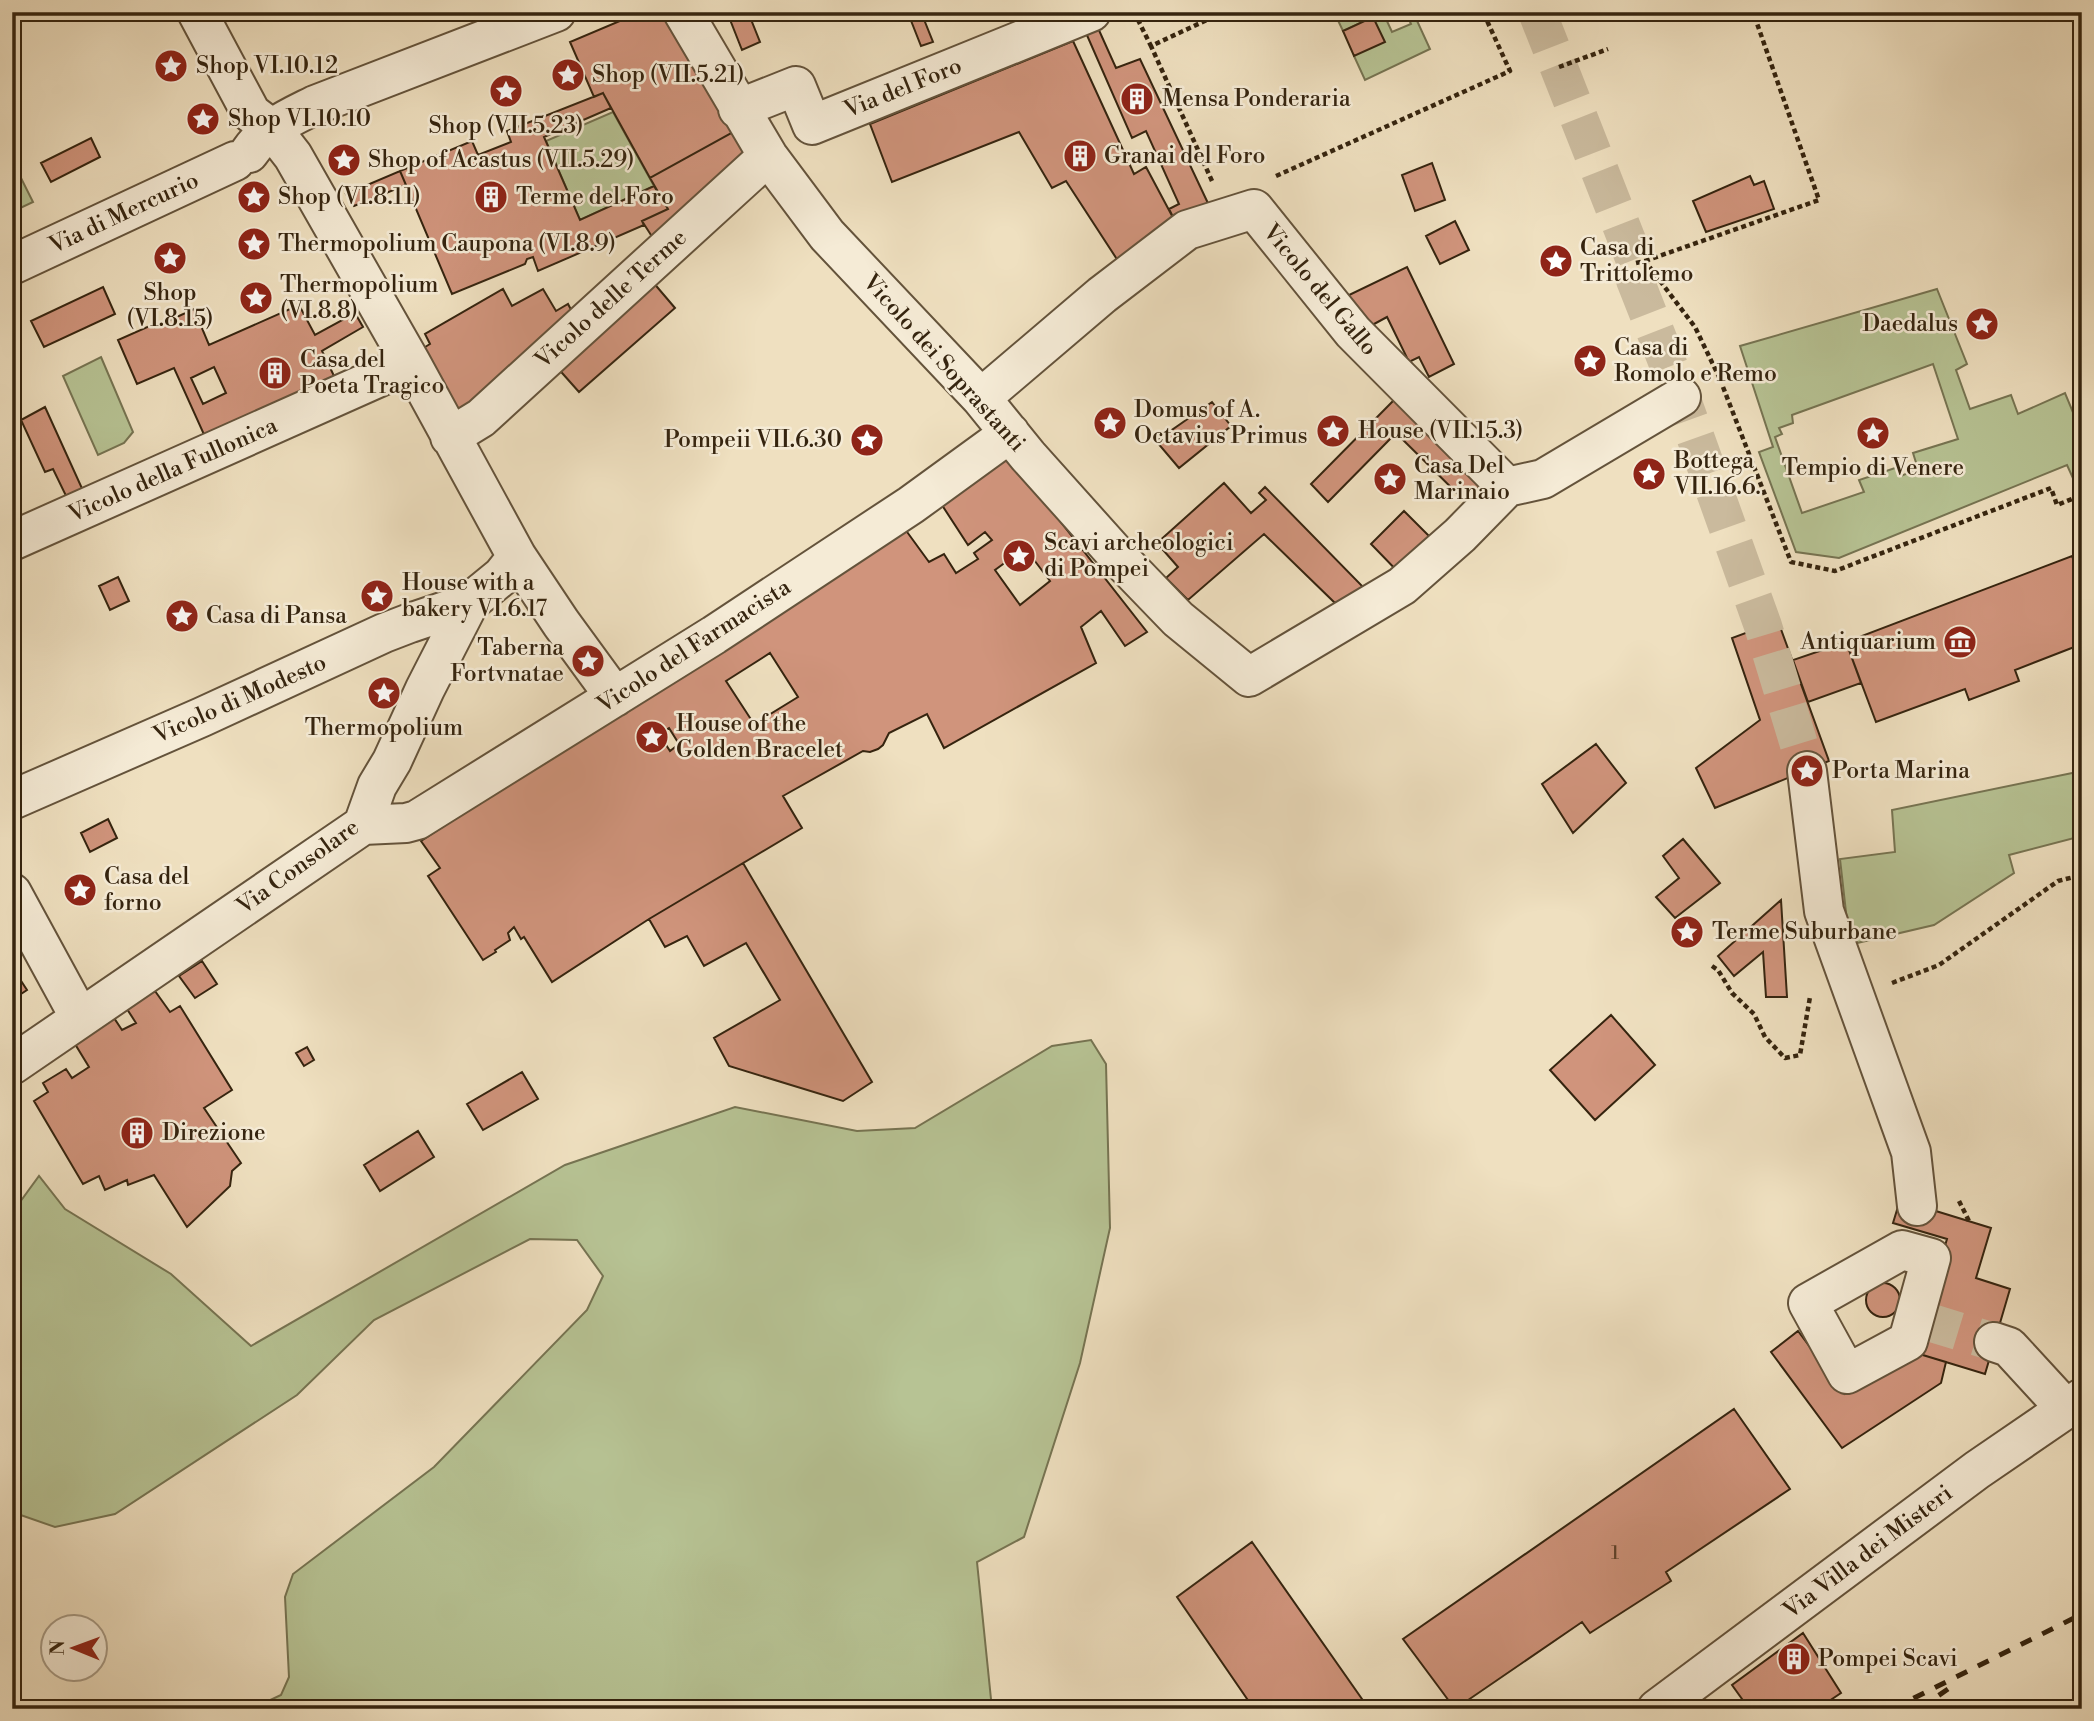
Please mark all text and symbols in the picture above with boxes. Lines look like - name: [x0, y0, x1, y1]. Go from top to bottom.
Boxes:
- place icon: Shop VI.10.12: [152, 47, 190, 85]
- place label: Shop VI.10.12: [196, 52, 338, 80]
- street label: Via del Foro: [839, 52, 966, 125]
- place icon: Shop (VII.5.21): [549, 56, 587, 94]
- place label: Shop (VII.5.21): [592, 61, 744, 89]
- place icon: Shop (VII.5.23): [487, 72, 525, 110]
- building icon: Mensa Ponderaria: [1118, 80, 1156, 118]
- place label: Mensa Ponderaria: [1162, 85, 1351, 113]
- place icon: Shop VI.10.10: [184, 100, 222, 138]
- place label: Shop VI.10.10: [228, 105, 371, 133]
- place label: Shop (VII.5.23): [429, 112, 583, 140]
- building icon: Granai del Foro: [1061, 137, 1099, 175]
- place icon: Shop of Acastus (VII.5.29): [325, 141, 363, 179]
- place label: Granai del Foro: [1104, 142, 1265, 170]
- place label: Shop of Acastus (VII.5.29): [368, 146, 634, 174]
- street label: Via di Mercurio: [44, 166, 203, 260]
- place icon: Shop (VI.8.11): [235, 178, 273, 216]
- building icon: Terme del Foro: [472, 178, 510, 216]
- place label: Shop (VI.8.11): [278, 183, 421, 211]
- place label: Terme del Foro: [516, 183, 674, 211]
- street label: Vicolo del Gallo: [1256, 218, 1383, 361]
- street label: Vicolo delle Terme: [529, 224, 693, 375]
- place icon: Thermopolium Caupona (VI.8.9): [235, 225, 273, 263]
- place label: Thermopolium Caupona (VI.8.9): [278, 230, 616, 258]
- place label: Casa di Trittolemo: [1580, 234, 1693, 288]
- place icon: Shop (VI.8.15): [151, 239, 189, 277]
- place icon: Casa di Trittolemo: [1537, 242, 1575, 280]
- street label: Vicolo dei Soprastanti: [856, 268, 1031, 458]
- place label: Thermopolium (VI.8.8): [280, 271, 438, 325]
- place label: Shop (VI.8.15): [127, 279, 213, 333]
- place icon: Thermopolium (VI.8.8): [237, 279, 275, 317]
- place icon: Daedalus: [1963, 305, 2001, 343]
- place label: Daedalus: [1862, 310, 1958, 338]
- place label: Casa di Romolo e Remo: [1614, 334, 1777, 388]
- place icon: Casa di Romolo e Remo: [1571, 342, 1609, 380]
- place label: Casa del Poeta Tragico: [300, 346, 444, 400]
- building icon: Casa del Poeta Tragico: [256, 354, 294, 392]
- place label: Domus of A. Octavius Primus: [1134, 396, 1308, 450]
- place icon: Domus of A. Octavius Primus: [1091, 404, 1129, 442]
- street label: Vicolo della Fullonica: [63, 411, 282, 529]
- place icon: House (VII.15.3): [1314, 412, 1352, 450]
- place icon: Tempio di Venere: [1854, 414, 1892, 452]
- place label: House (VII.15.3): [1358, 417, 1523, 445]
- place icon: Pompeii VII.6.30: [848, 421, 886, 459]
- place label: Pompeii VII.6.30: [664, 426, 842, 454]
- place label: Bottega VII.16.6.: [1673, 447, 1761, 501]
- place label: Casa Del Marinaio: [1414, 452, 1510, 506]
- place label: Tempio di Venere: [1782, 454, 1964, 482]
- place icon: Bottega VII.16.6.: [1630, 455, 1668, 493]
- place icon: Casa Del Marinaio: [1371, 460, 1409, 498]
- place label: Scavi archeologici di Pompei: [1044, 529, 1233, 583]
- place icon: Scavi archeologici di Pompei: [1000, 537, 1038, 575]
- place label: House with a bakery VI.6.17: [402, 569, 547, 623]
- street label: Vicolo del Farmacista: [591, 573, 796, 720]
- place icon: House with a bakery VI.6.17: [358, 577, 396, 615]
- place icon: Casa di Pansa: [163, 597, 201, 635]
- place label: Casa di Pansa: [206, 602, 347, 630]
- museum icon: Antiquarium: [1941, 623, 1979, 661]
- place label: Antiquarium: [1800, 628, 1936, 656]
- place label: Taberna Fortvnatae: [450, 634, 564, 688]
- place icon: Taberna Fortvnatae: [569, 642, 607, 680]
- street label: Vicolo di Modesto: [148, 648, 331, 750]
- place icon: Thermopolium: [365, 674, 403, 712]
- place label: House of the Golden Bracelet: [676, 710, 843, 764]
- place label: Thermopolium: [305, 714, 463, 742]
- place icon: House of the Golden Bracelet: [633, 718, 671, 756]
- place icon: Porta Marina: [1788, 752, 1826, 790]
- place label: Porta Marina: [1832, 757, 1970, 785]
- street label: Via Consolare: [231, 813, 365, 921]
- place label: Casa del forno: [104, 863, 190, 917]
- place icon: Casa del forno: [61, 871, 99, 909]
- place icon: Terme Suburbane: [1668, 913, 1706, 951]
- place label: Terme Suburbane: [1712, 918, 1897, 946]
- building icon: Direzione: [118, 1114, 156, 1152]
- place label: Direzione: [162, 1119, 266, 1147]
- street label: Via Villa dei Misteri: [1777, 1479, 1958, 1625]
- house number: 1: [1611, 1541, 1619, 1565]
- north arrow: [38, 1612, 108, 1682]
- text: N: [46, 1640, 70, 1655]
- building icon: Pompei Scavi: [1775, 1640, 1813, 1678]
- place label: Pompei Scavi: [1818, 1645, 1958, 1673]

